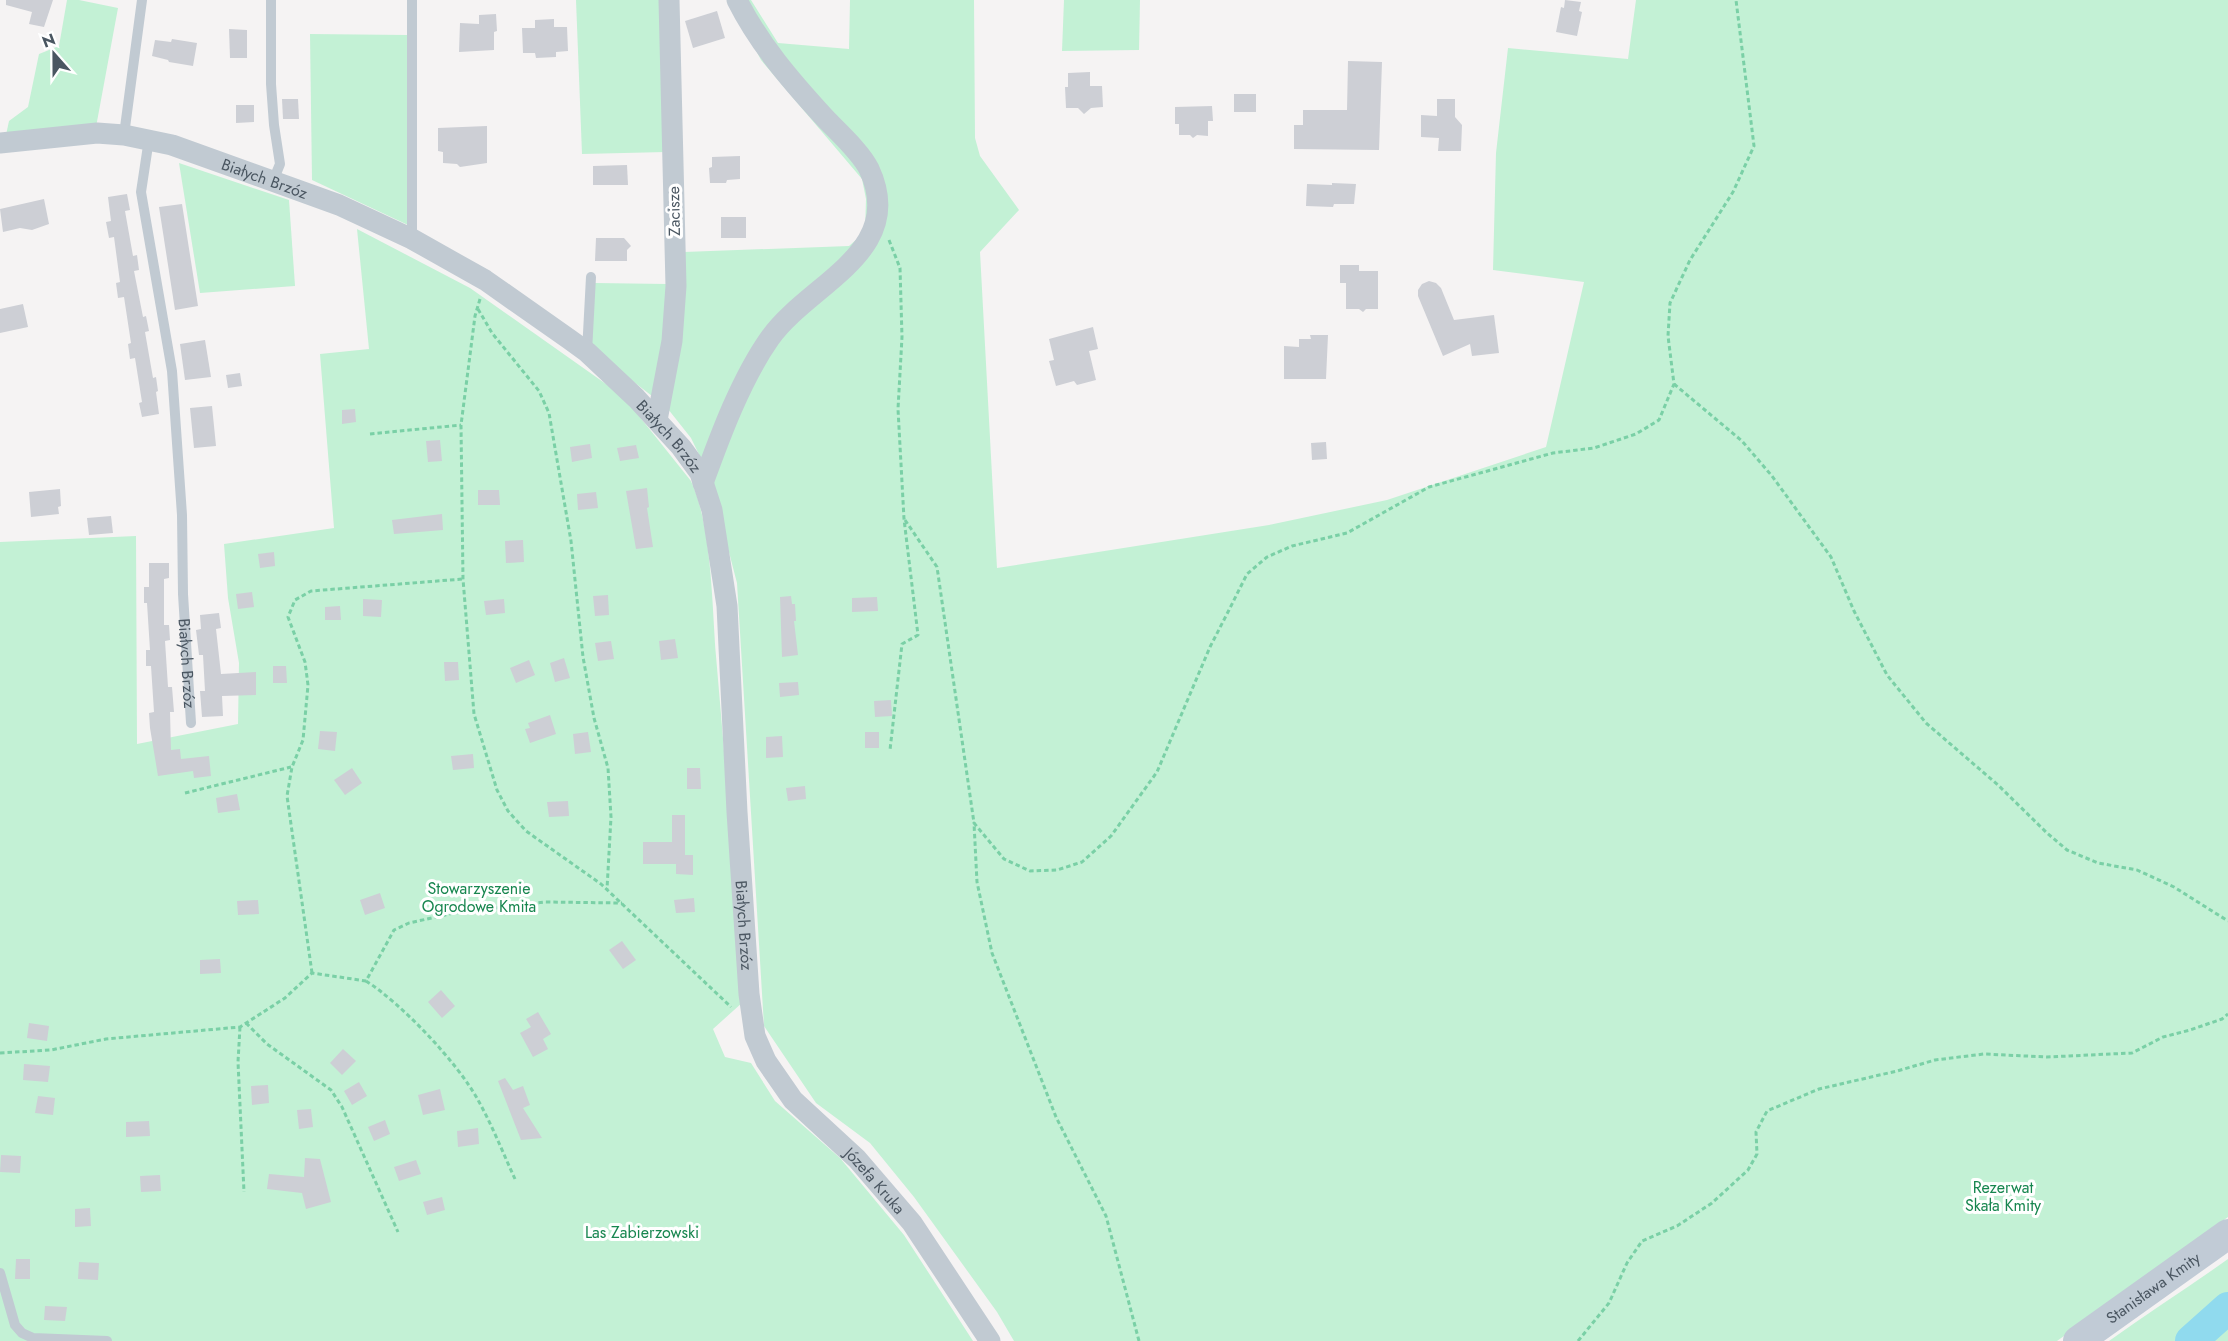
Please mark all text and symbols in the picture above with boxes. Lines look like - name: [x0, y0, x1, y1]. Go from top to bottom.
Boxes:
- north arrow: [24, 24, 84, 84]
- text: N: [39, 27, 59, 53]
- street label: Białych Brzóz: [218, 152, 311, 205]
- street label: Zacisze: [662, 186, 686, 236]
- street label: Białych Brzóz: [631, 394, 708, 478]
- street label: Białych Brzóz: [173, 618, 202, 710]
- park label: Stowarzyszenie Ogrodowe Kmita: [422, 877, 536, 918]
- street label: Białych Brzóz: [730, 880, 759, 972]
- street label: Józefa Kruka: [838, 1140, 911, 1219]
- park label: Rezerwat Skała Kmity: [1965, 1176, 2042, 1217]
- park label: Las Zabierzowski: [585, 1221, 699, 1244]
- street label: Stanisława Kmity: [2101, 1246, 2205, 1329]

